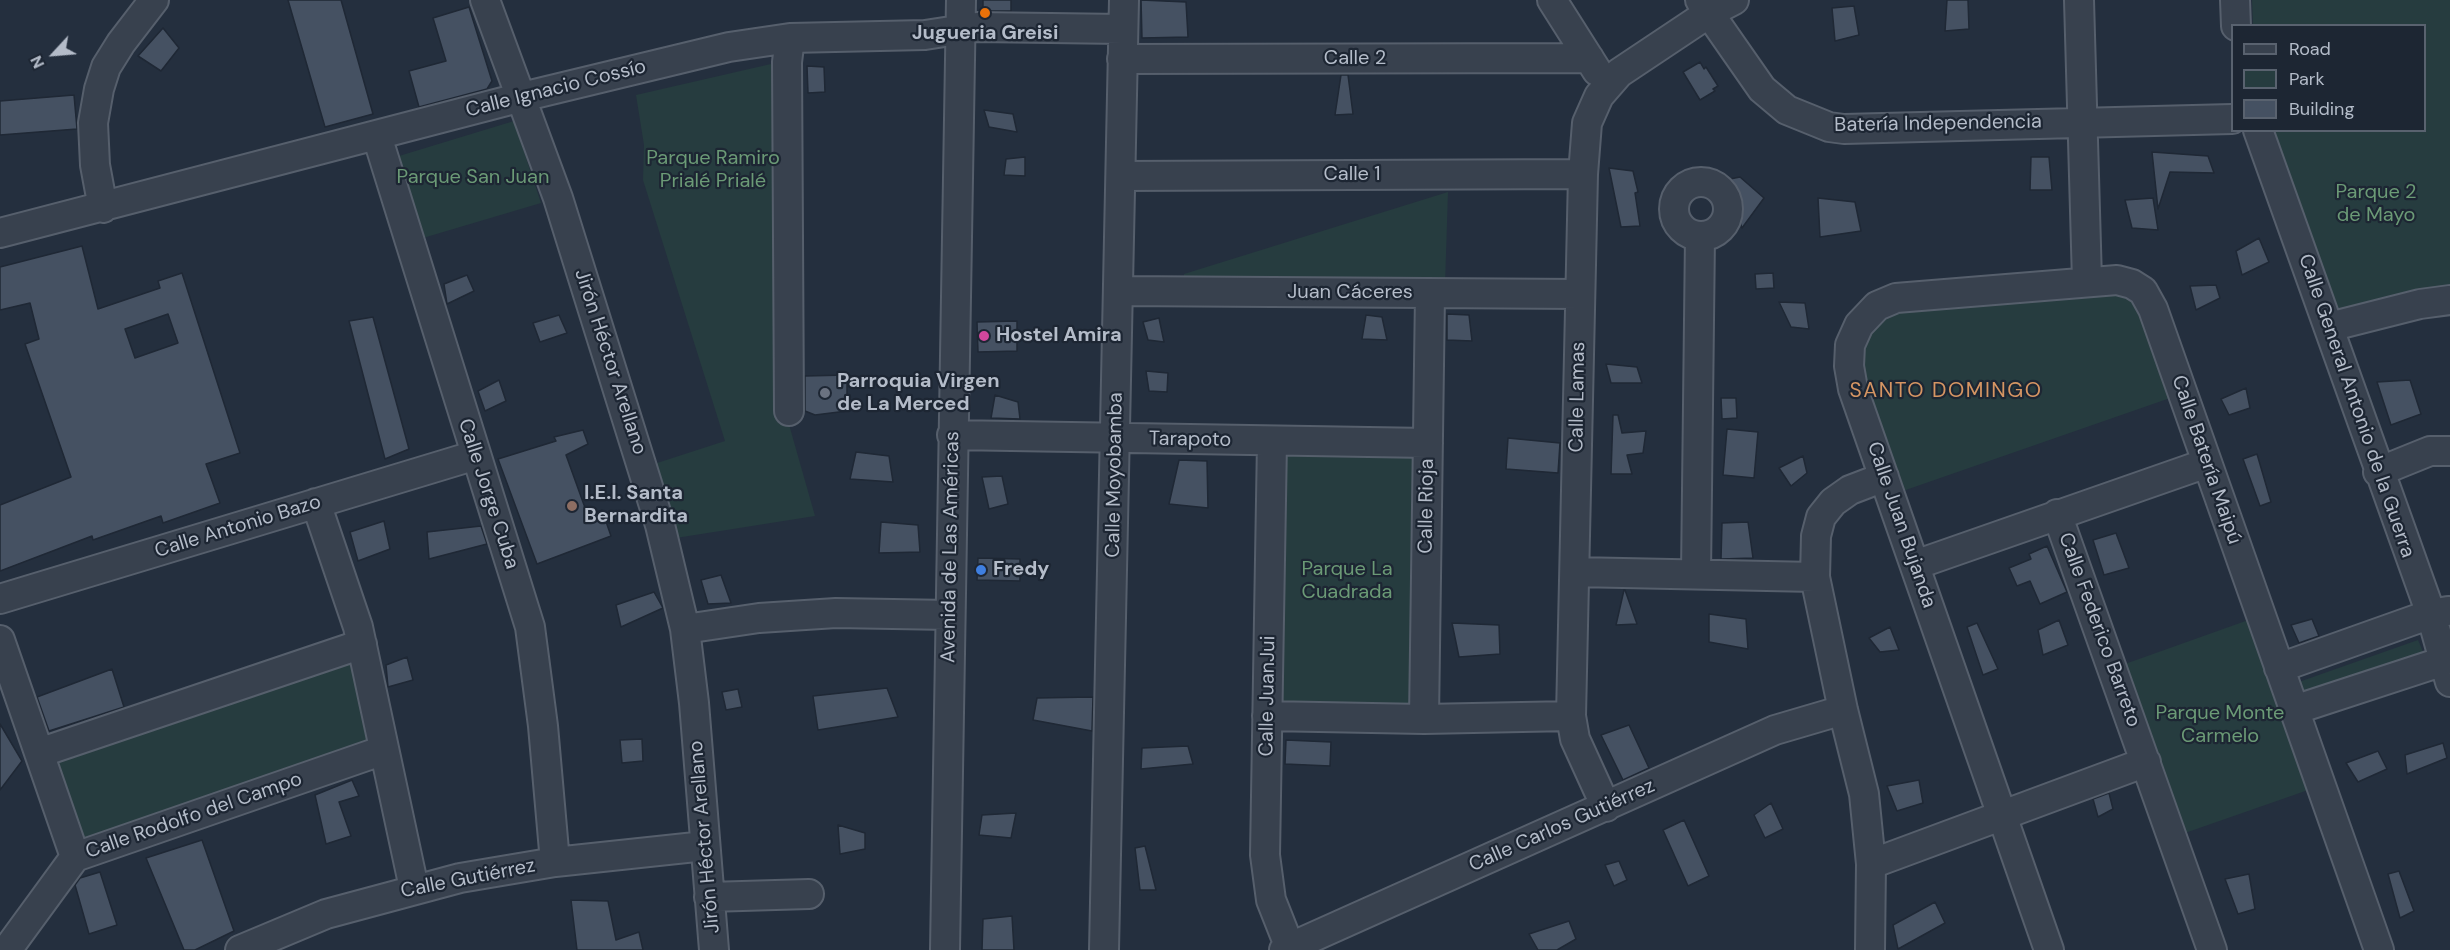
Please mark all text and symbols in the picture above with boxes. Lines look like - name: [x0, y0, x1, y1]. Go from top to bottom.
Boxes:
- marker: Jugueria Greisi: [978, 6, 992, 20]
- place label: Jugueria Greisi: [912, 22, 1058, 46]
- north arrow: [24, 24, 84, 84]
- legend: [2231, 24, 2426, 132]
- text: Road: [2289, 37, 2331, 61]
- street label: Calle 2: [1324, 47, 1386, 71]
- text: N: [25, 52, 49, 72]
- street label: Calle Ignacio Cossío: [463, 55, 649, 123]
- text: Park: [2289, 67, 2325, 91]
- text: Building: [2289, 97, 2354, 121]
- street label: Batería Independencia: [1834, 110, 2042, 138]
- park label: Parque Ramiro Prialé Prialé: [646, 147, 780, 194]
- street label: Calle 1: [1323, 163, 1381, 187]
- park label: Parque San Juan: [397, 166, 549, 190]
- park label: Parque 2 de Mayo: [2335, 181, 2417, 228]
- street label: Calle General Antonio de la Guerra: [2293, 251, 2419, 561]
- street label: Jirón Héctor Arellano: [569, 266, 651, 458]
- street label: Juan Cáceres: [1287, 281, 1413, 305]
- place label: Hostel Amira: [996, 324, 1122, 348]
- marker: Hostel Amira: [977, 329, 991, 343]
- street label: Calle Lamas: [1565, 341, 1591, 453]
- place label: Parroquia Virgen de La Merced: [837, 370, 1000, 417]
- street label: Calle Batería Maipú: [2166, 372, 2246, 548]
- district label: SANTO DOMINGO: [1850, 378, 2042, 404]
- marker: Parroquia Virgen de La Merced: [818, 386, 832, 400]
- street label: Calle Moyobamba: [1102, 392, 1128, 558]
- street label: Calle Jorge Cuba: [452, 416, 524, 572]
- street label: Tarapoto: [1149, 427, 1231, 453]
- street label: Avenida de Las Américas: [937, 431, 965, 663]
- street label: Calle Juan Bujanda: [1861, 439, 1941, 611]
- street label: Calle Rioja: [1414, 458, 1440, 554]
- place label: I.E.I. Santa Bernardita: [584, 482, 688, 529]
- street label: Calle Antonio Bazo: [152, 490, 324, 564]
- marker: I.E.I. Santa Bernardita: [565, 499, 579, 513]
- street label: Calle Federico Barreto: [2053, 530, 2145, 730]
- place label: Fredy: [993, 558, 1049, 582]
- park label: Parque La Cuadrada: [1301, 558, 1393, 605]
- marker: Fredy: [974, 563, 988, 577]
- street label: Calle JuanJui: [1255, 635, 1281, 757]
- park label: Parque Monte Carmelo: [2156, 702, 2284, 749]
- street label: Jirón Héctor Arellano: [685, 740, 725, 934]
- street label: Calle Rodolfo del Campo: [83, 768, 305, 864]
- street label: Calle Carlos Gutiérrez: [1465, 774, 1659, 878]
- street label: Calle Gutiérrez: [399, 854, 537, 904]

